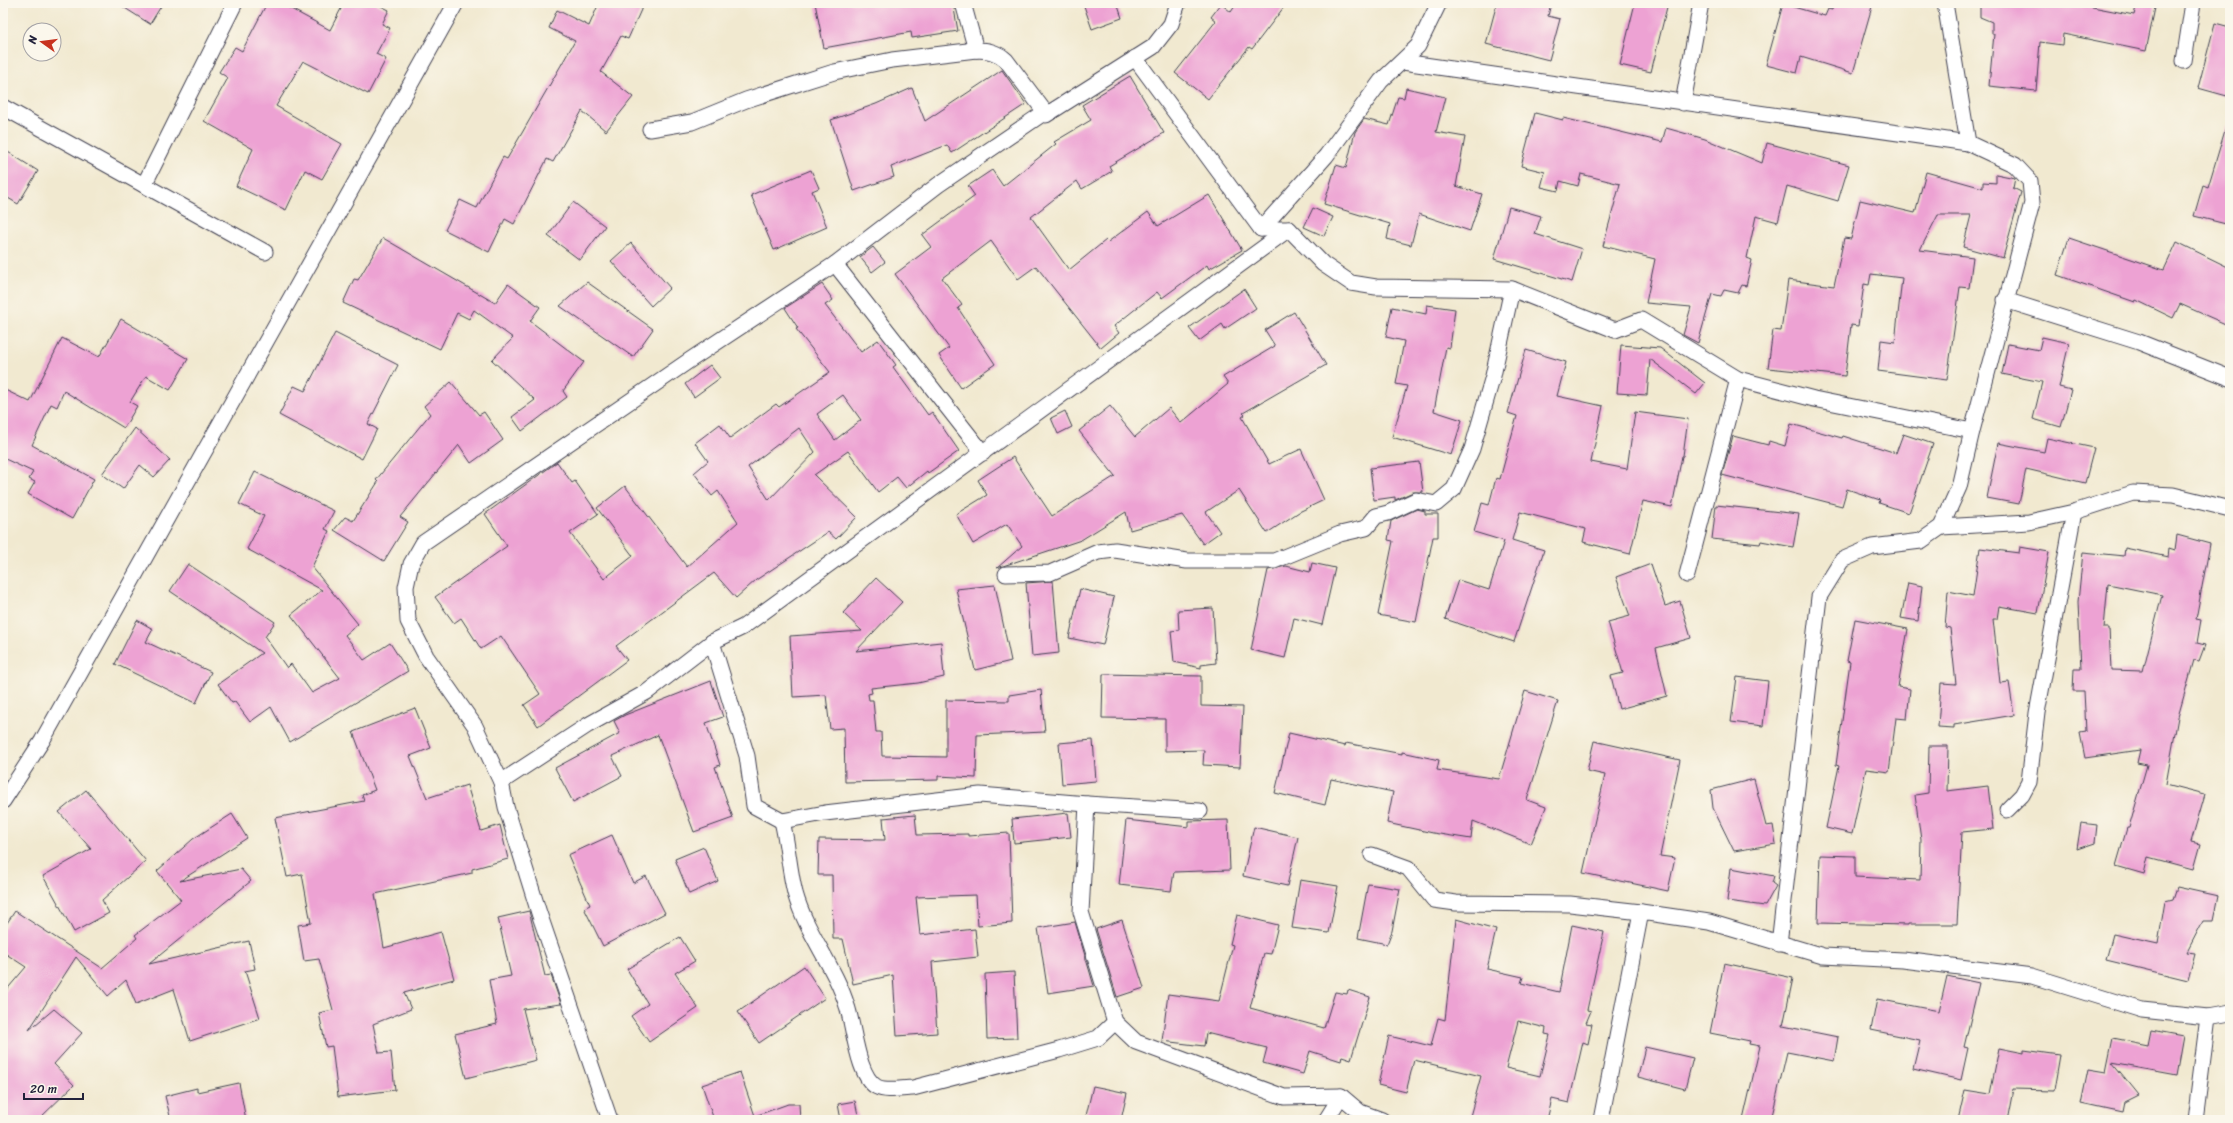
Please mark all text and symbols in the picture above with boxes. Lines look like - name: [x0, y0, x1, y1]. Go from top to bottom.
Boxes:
- north arrow: [22, 22, 62, 62]
- text: N: [22, 33, 43, 47]
- scale bar: [24, 1075, 83, 1101]
- text: 20 m: [30, 1078, 57, 1100]

